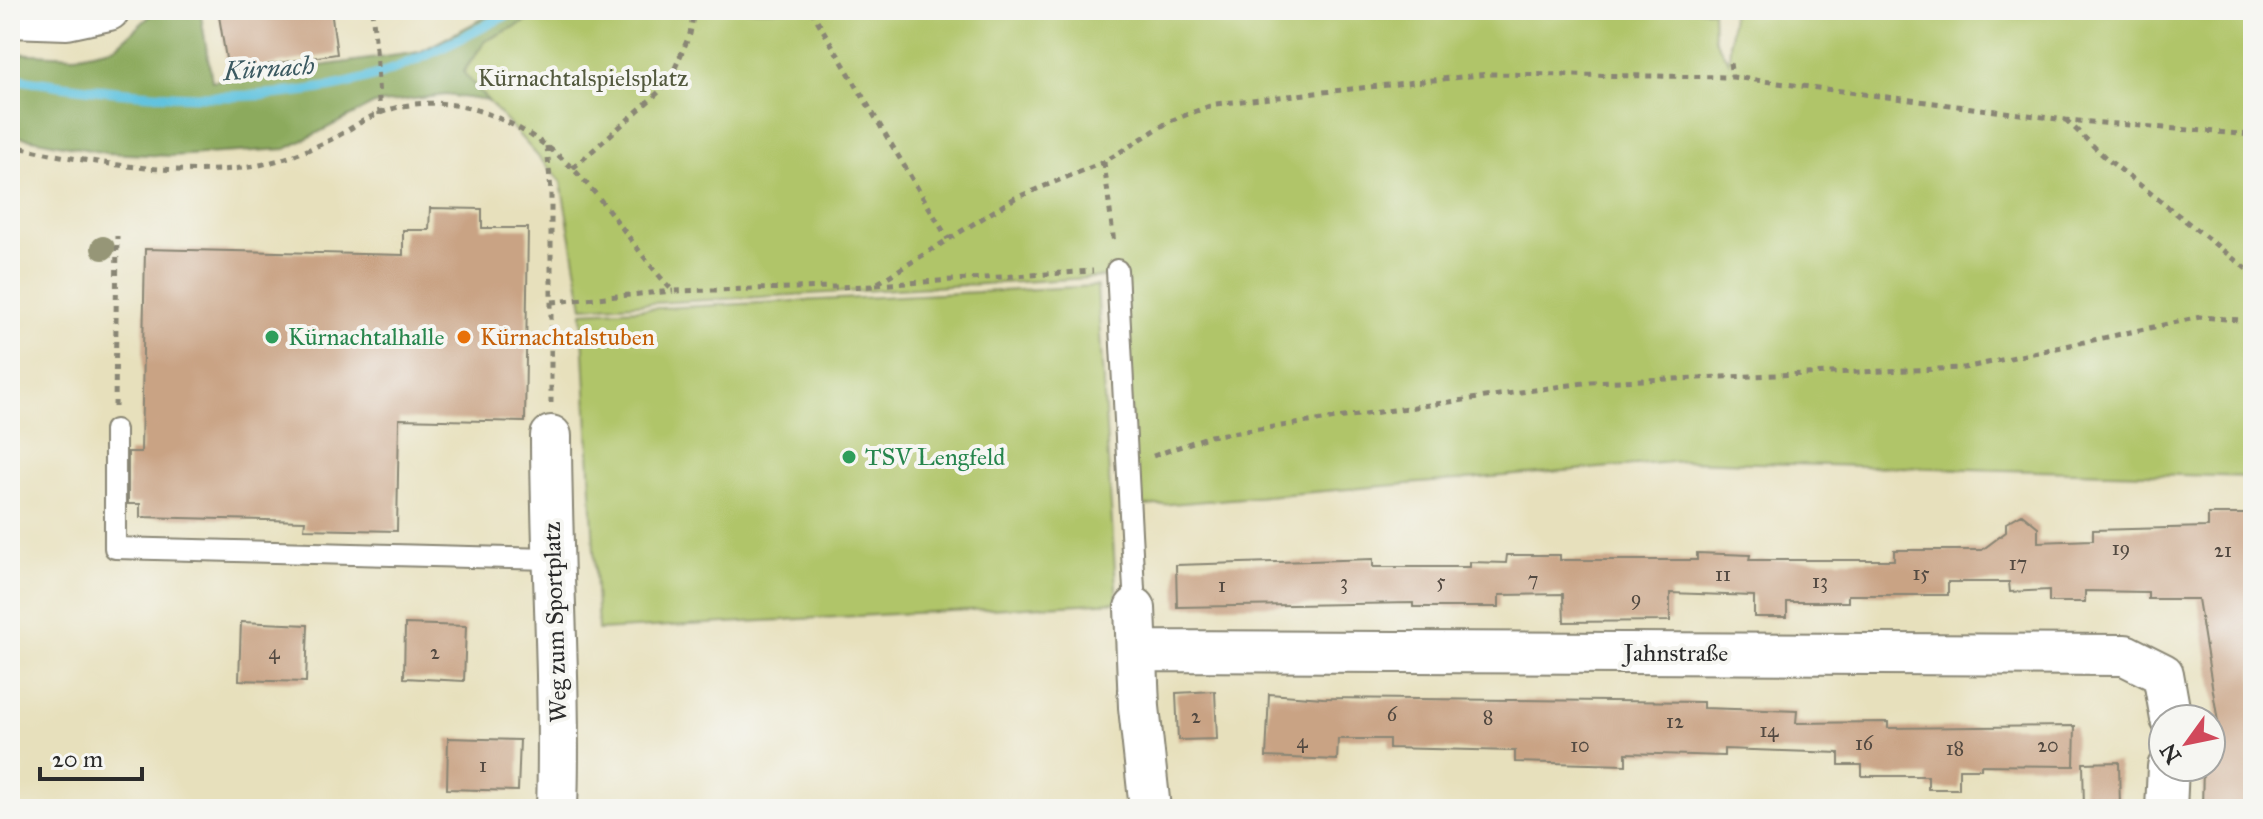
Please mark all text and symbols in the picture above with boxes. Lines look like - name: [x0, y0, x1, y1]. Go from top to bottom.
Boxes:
- water label: Kürnach: [220, 49, 316, 87]
- park label: Kürnachtalspielsplatz: [478, 63, 688, 93]
- place label: Kürnachtalhalle: [288, 322, 444, 352]
- place label: Kürnachtalstuben: [480, 322, 655, 352]
- marker: Kürnachtalhalle: [263, 328, 281, 346]
- marker: Kürnachtalstuben: [455, 328, 473, 346]
- place label: TSV Lengfeld: [865, 442, 1005, 472]
- marker: TSV Lengfeld: [840, 448, 858, 466]
- street label: Weg zum Sportplatz: [537, 521, 573, 723]
- house number: 19: [2112, 536, 2130, 560]
- house number: 21: [2214, 538, 2232, 562]
- house number: 17: [2009, 551, 2027, 575]
- house number: 15: [1912, 561, 1930, 585]
- house number: 11: [1715, 562, 1731, 586]
- house number: 7: [1528, 567, 1538, 591]
- house number: 5: [1436, 569, 1446, 593]
- house number: 13: [1812, 569, 1828, 593]
- house number: 3: [1340, 570, 1348, 594]
- house number: 1: [1218, 573, 1226, 597]
- house number: 9: [1631, 586, 1641, 610]
- street label: Jahnstraße: [1621, 638, 1728, 668]
- house number: 4: [268, 640, 280, 664]
- house number: 2: [430, 640, 440, 664]
- house number: 6: [1387, 702, 1398, 726]
- north arrow: [2147, 703, 2227, 783]
- house number: 2: [1191, 704, 1201, 728]
- house number: 8: [1483, 705, 1493, 729]
- house number: 12: [1666, 709, 1684, 733]
- house number: 14: [1759, 718, 1779, 742]
- house number: 4: [1296, 729, 1308, 753]
- scale bar: [40, 731, 142, 781]
- house number: 16: [1855, 731, 1874, 755]
- house number: 10: [1570, 733, 1590, 757]
- house number: 20: [2037, 733, 2059, 757]
- house number: 18: [1946, 736, 1964, 760]
- text: N: [2154, 738, 2187, 769]
- text: 20 m: [52, 744, 103, 774]
- house number: 1: [479, 753, 487, 777]

